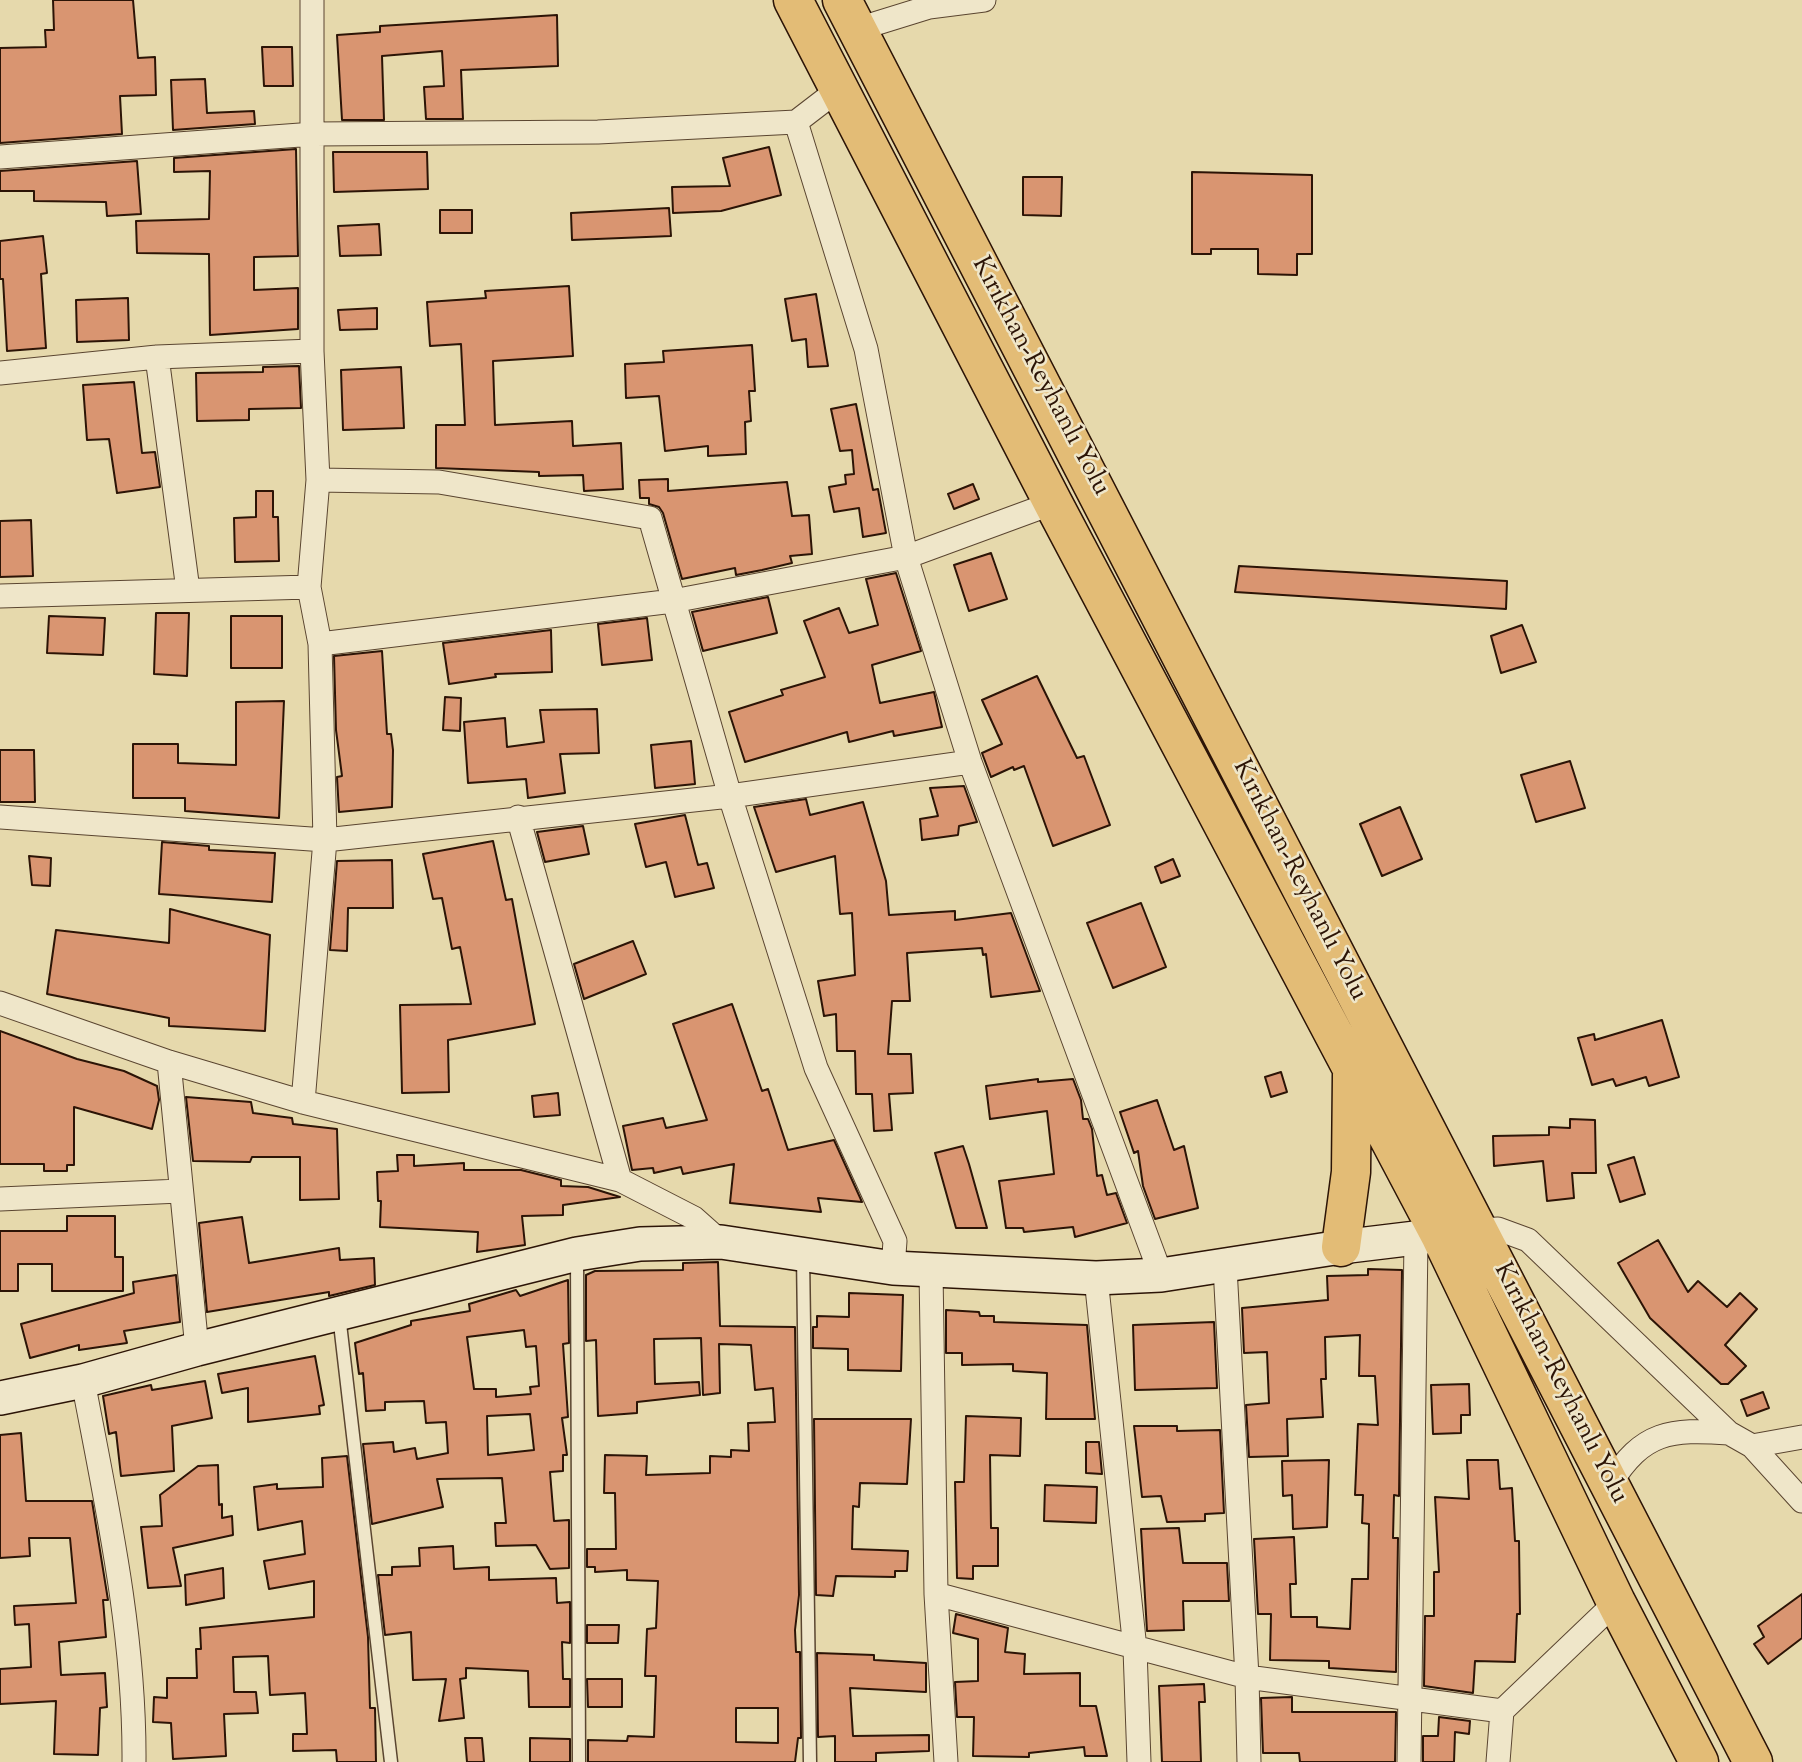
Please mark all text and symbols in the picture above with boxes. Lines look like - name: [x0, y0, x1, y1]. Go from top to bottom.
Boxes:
- street label: Kırıkhan-Reyhanlı Yolu: [963, 252, 1115, 502]
- street label: Kırıkhan-Reyhanlı Yolu: [1224, 755, 1372, 1007]
- street label: Kırıkhan-Reyhanlı Yolu: [1485, 1258, 1633, 1510]

